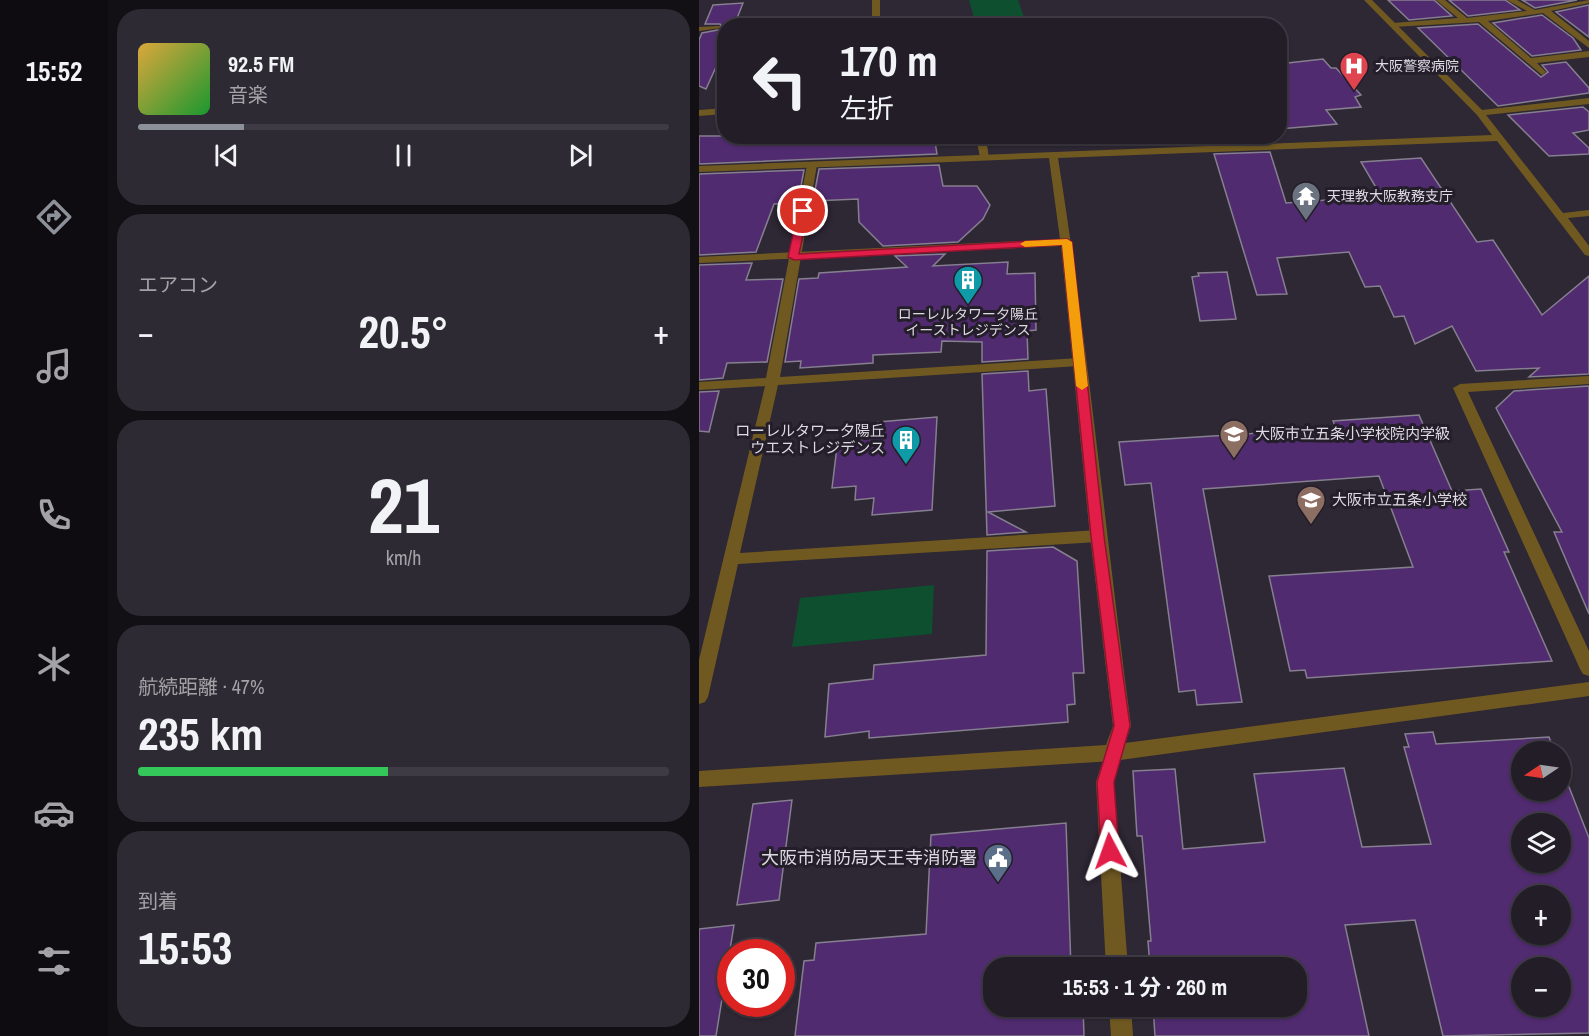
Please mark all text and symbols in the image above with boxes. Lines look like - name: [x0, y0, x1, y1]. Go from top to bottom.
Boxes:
- text: 170 m: [840, 33, 938, 89]
- icon: left: [741, 42, 819, 120]
- text: 92.5 FM: [228, 49, 294, 79]
- hospital icon: 大阪警察病院: [1338, 50, 1370, 92]
- text: 15:52: [26, 53, 82, 89]
- place label: 大阪警察病院: [1375, 57, 1459, 75]
- text: 音楽: [228, 81, 268, 108]
- text: 左折: [840, 90, 894, 126]
- icon: previous: [210, 139, 243, 172]
- icon: pause: [387, 139, 420, 172]
- icon: next: [564, 139, 597, 172]
- temple icon: 天理教大阪教務支庁: [1290, 180, 1322, 222]
- pin: [777, 185, 828, 236]
- place label: 天理教大阪教務支庁: [1327, 187, 1453, 205]
- icon: arrive: [786, 194, 819, 227]
- icon: directions: [33, 196, 75, 238]
- building icon: ローレルタワー夕陽丘 イーストレジデンス: [952, 264, 984, 306]
- text: エアコン: [138, 271, 218, 298]
- text: 20.5°: [359, 301, 448, 362]
- place label: ローレルタワー夕陽丘 イーストレジデンス: [898, 305, 1038, 339]
- text: −: [138, 310, 154, 354]
- text: +: [653, 310, 669, 354]
- icon: music: [33, 345, 75, 387]
- school or university icon: 大阪市立五条小学校院内学級: [1218, 418, 1250, 460]
- place label: ローレルタワー夕陽丘 ウエストレジデンス: [735, 420, 885, 458]
- place label: 大阪市立五条小学校院内学級: [1255, 423, 1450, 444]
- building icon: ローレルタワー夕陽丘 ウエストレジデンス: [890, 424, 922, 466]
- text: 21: [368, 452, 439, 557]
- school or university icon: 大阪市立五条小学校: [1295, 484, 1327, 526]
- place label: 大阪市立五条小学校: [1332, 489, 1467, 510]
- icon: phone: [33, 494, 75, 536]
- text: km/h: [386, 544, 421, 571]
- icon: climate: [33, 643, 75, 685]
- text: 航続距離 · 47%: [138, 673, 265, 700]
- text: 235 km: [138, 703, 263, 764]
- north arrow: [1511, 741, 1571, 801]
- map controls: [1511, 741, 1571, 1017]
- icon: car: [33, 792, 75, 834]
- button: layers: [1511, 813, 1571, 873]
- position arrow: [1078, 819, 1142, 883]
- public building icon: 大阪市消防局天王寺消防署: [982, 842, 1014, 884]
- place label: 大阪市消防局天王寺消防署: [761, 845, 977, 870]
- button: +: [1511, 885, 1571, 945]
- text: 到着: [138, 887, 178, 914]
- text: 15:53: [138, 917, 232, 978]
- speed limit sign: 30: [717, 939, 795, 1017]
- icon: filters: [33, 940, 75, 982]
- button: −: [1511, 957, 1571, 1017]
- text: 15:53 · 1 分 · 260 m: [1063, 972, 1227, 1002]

